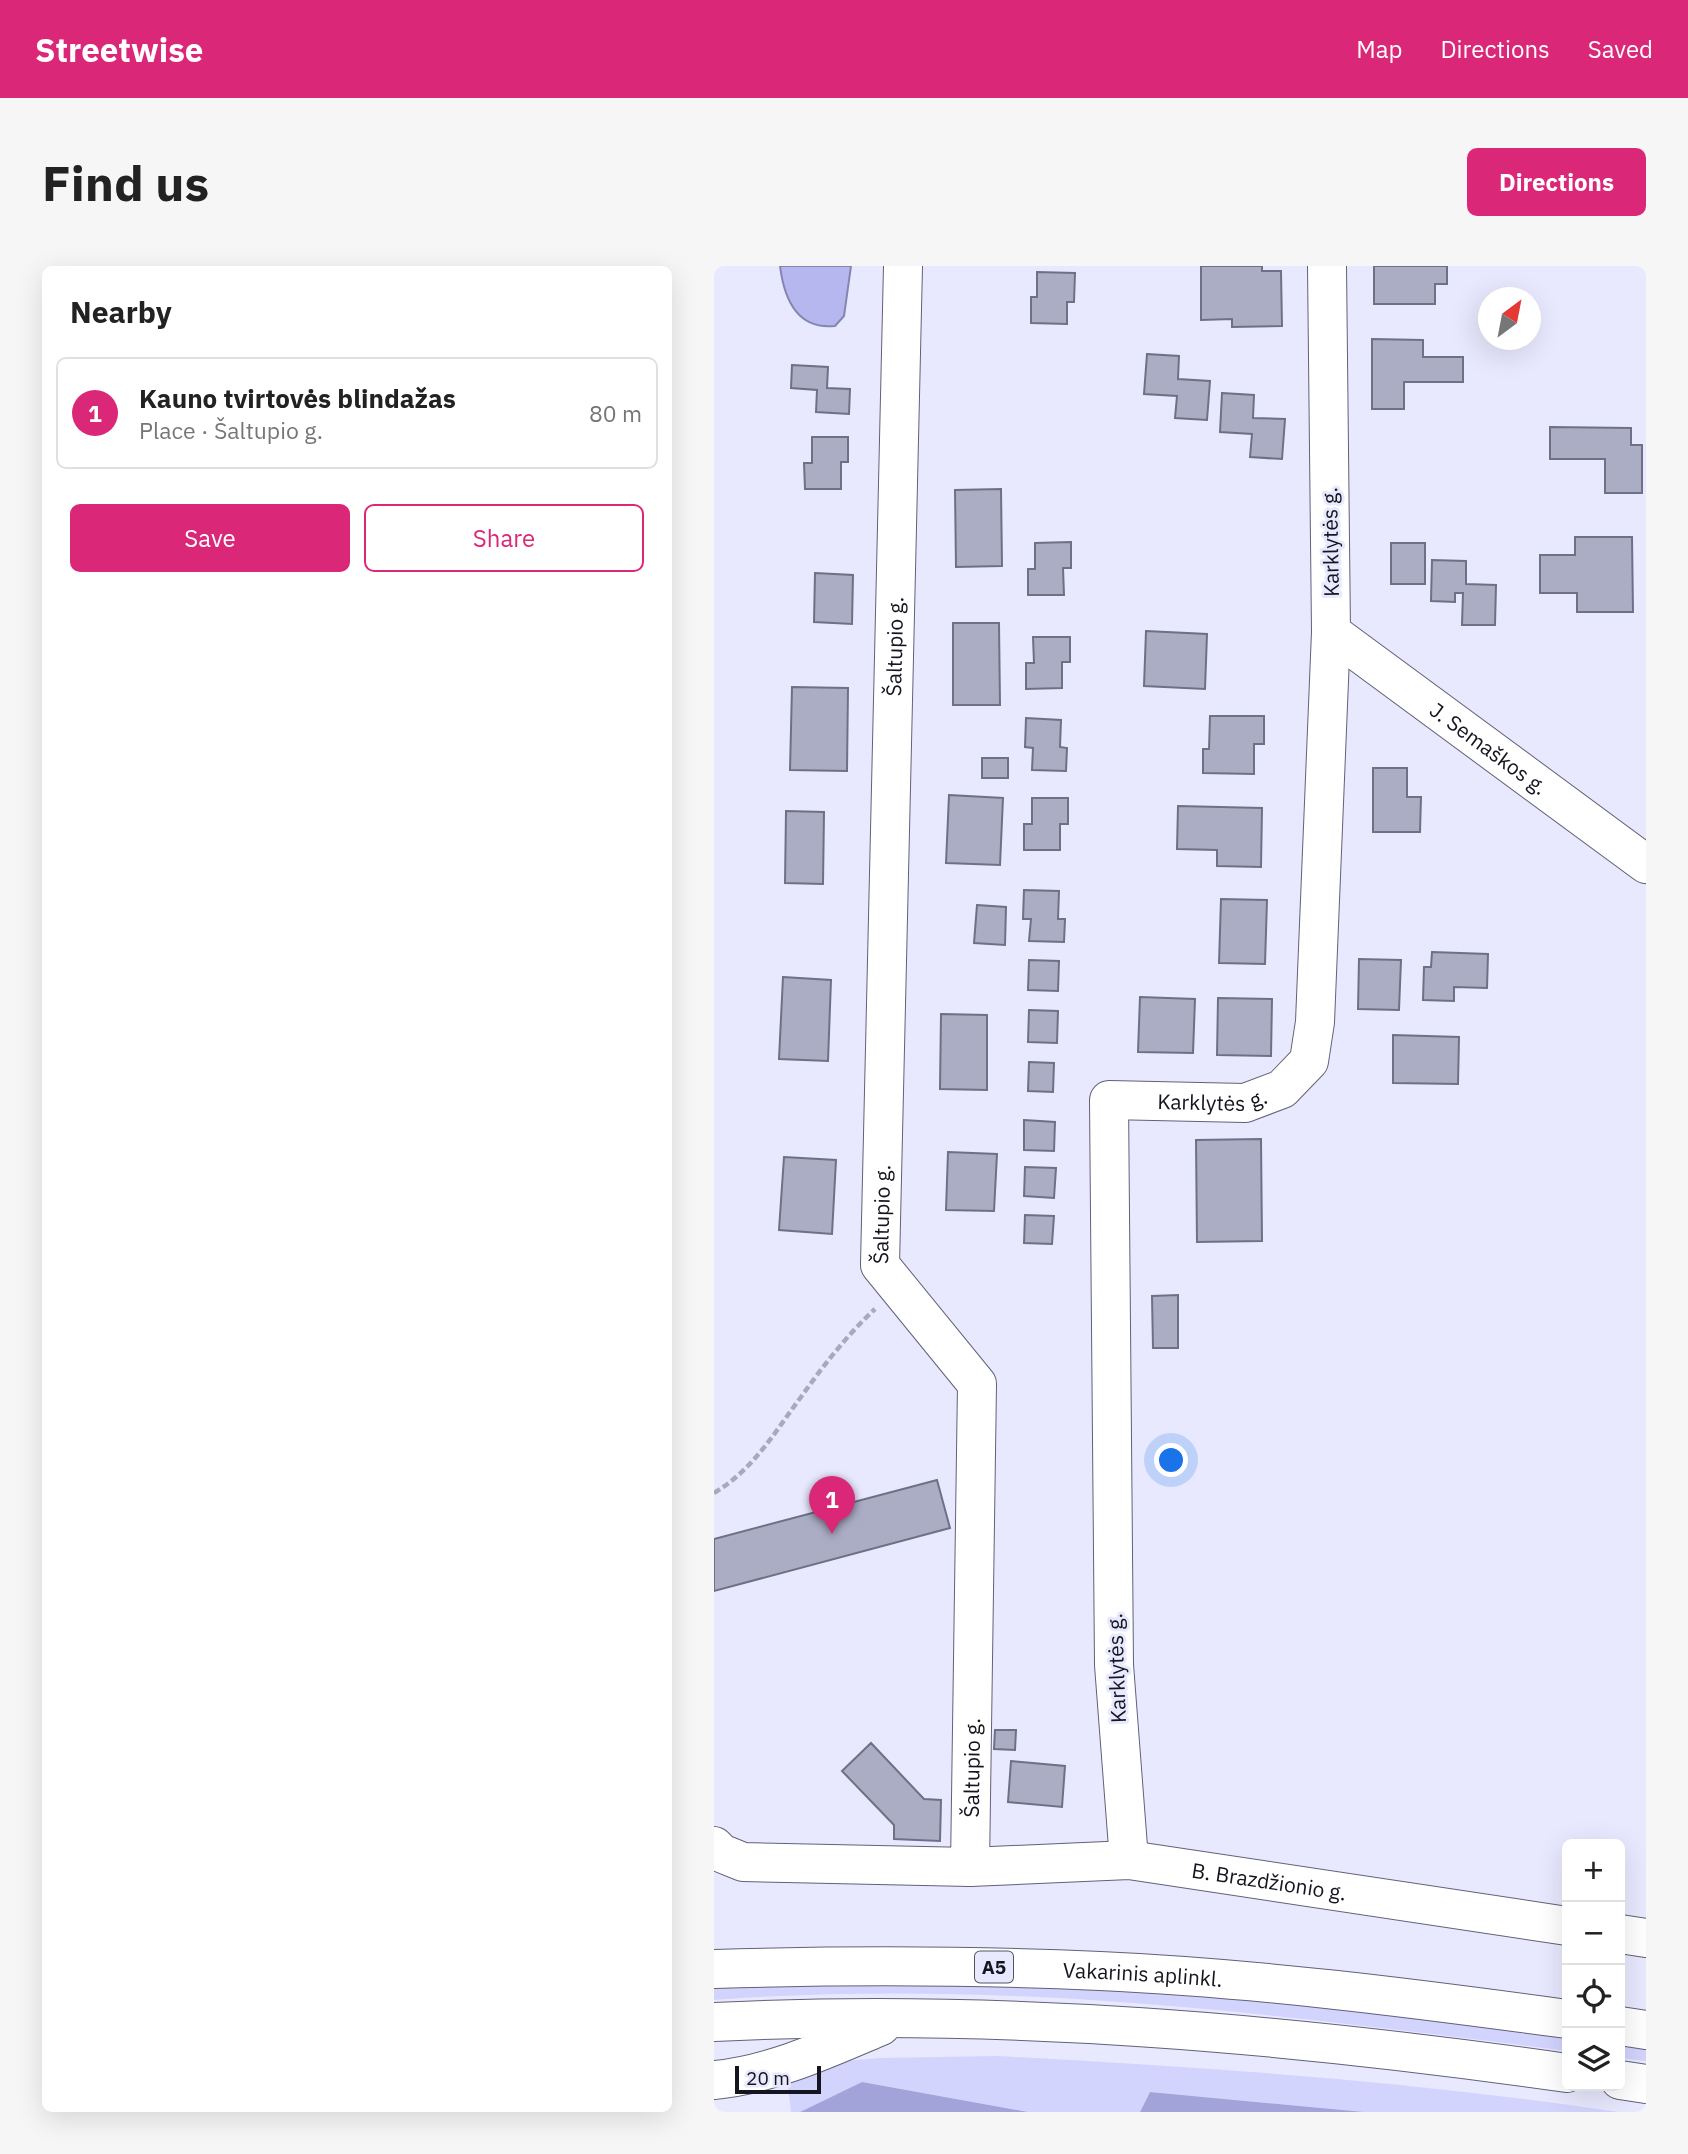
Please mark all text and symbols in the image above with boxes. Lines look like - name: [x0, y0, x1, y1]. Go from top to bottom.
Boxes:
- text: Streetwise: [35, 28, 203, 71]
- text: Map: [1356, 33, 1402, 65]
- text: Directions: [1440, 33, 1550, 65]
- text: Saved: [1588, 33, 1653, 65]
- button: Directions: [1467, 148, 1646, 216]
- text: Find us: [42, 151, 209, 214]
- north arrow: [1478, 287, 1541, 350]
- text: Nearby: [70, 292, 172, 331]
- text: Kauno tvirtovės blindažas: [139, 381, 456, 415]
- text: 1: [88, 398, 102, 428]
- text: 80 m: [589, 398, 642, 428]
- text: Place · Šaltupio g.: [139, 415, 323, 445]
- street label: Karklytės g.: [1315, 487, 1345, 597]
- button: Save: [70, 504, 350, 572]
- button: Share: [364, 504, 644, 572]
- street label: Šaltupio g.: [879, 596, 909, 697]
- street label: J. Semaškos g.: [1424, 696, 1553, 801]
- street label: Karklytės g.: [1157, 1082, 1271, 1117]
- street label: Šaltupio g.: [866, 1164, 896, 1264]
- your location: [1154, 1443, 1188, 1477]
- pin: 1: [809, 1476, 855, 1534]
- street label: Karklytės g.: [1100, 1613, 1132, 1723]
- street label: Šaltupio g.: [957, 1718, 986, 1818]
- map controls: [1562, 1839, 1625, 2091]
- button: +: [1562, 1839, 1625, 1902]
- street label: B. Brazdžionio g.: [1190, 1856, 1349, 1907]
- button: −: [1562, 1902, 1625, 1965]
- road number: A5: [975, 1952, 1013, 1982]
- street label: Vakarinis aplinkl.: [1062, 1955, 1224, 1993]
- button: locate: [1562, 1965, 1625, 2028]
- button: layers: [1562, 2028, 1625, 2091]
- scale bar: [735, 2063, 821, 2095]
- text: 20 m: [746, 2066, 790, 2090]

